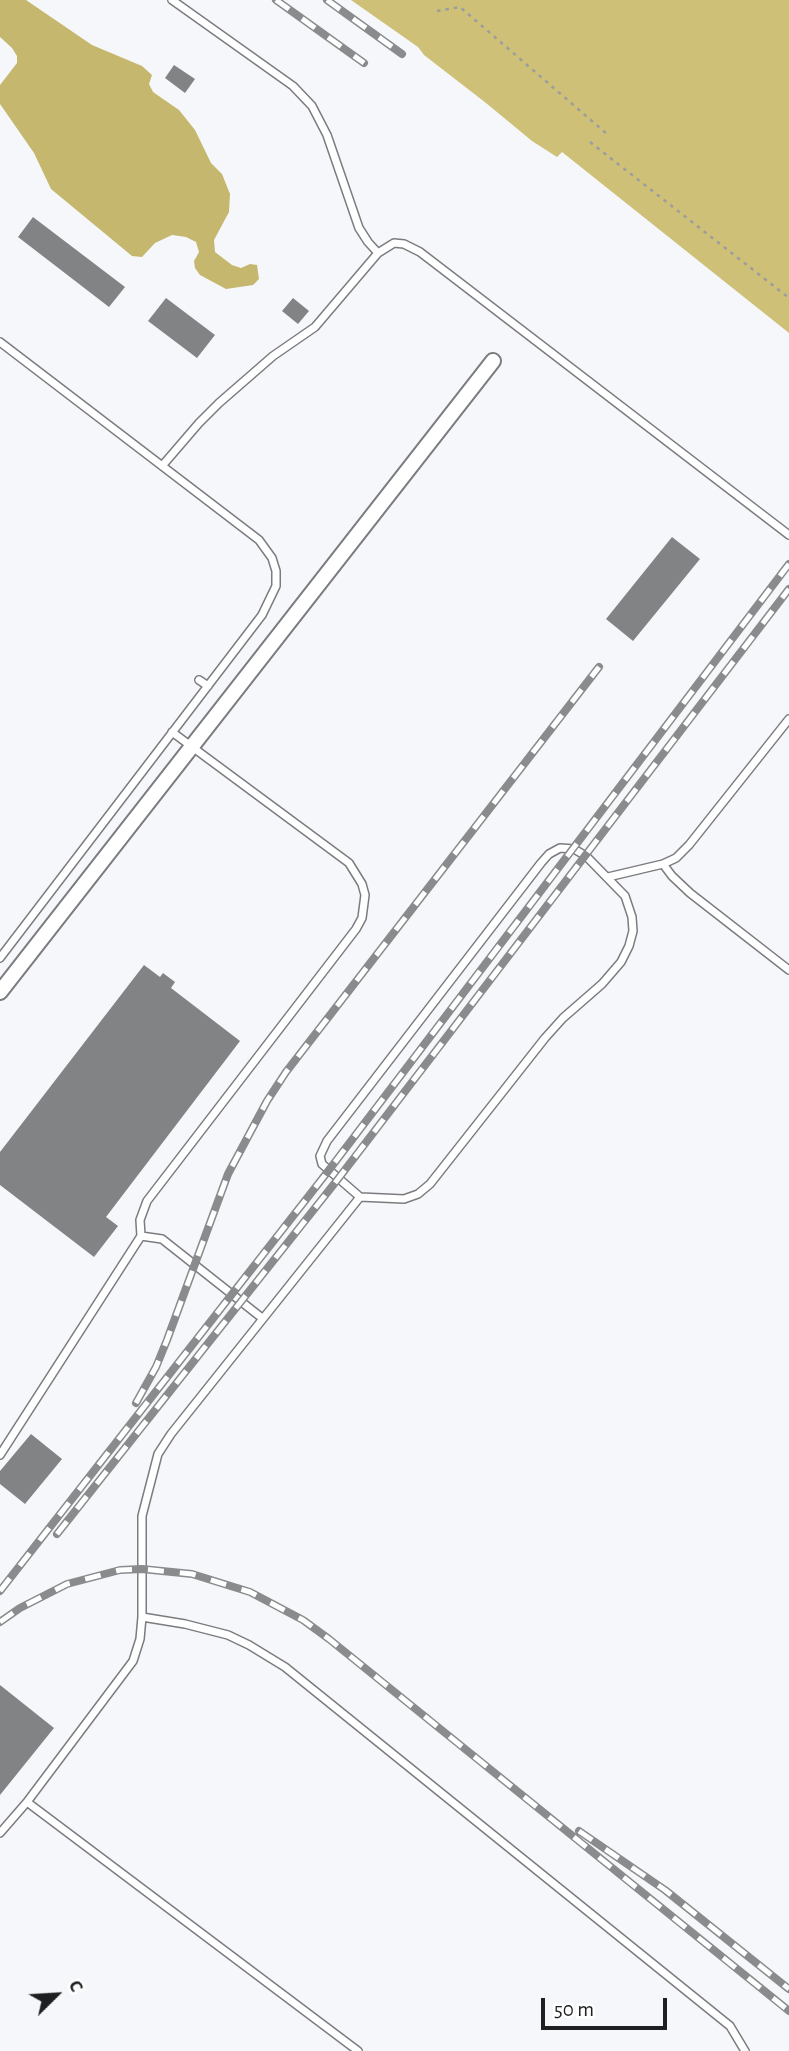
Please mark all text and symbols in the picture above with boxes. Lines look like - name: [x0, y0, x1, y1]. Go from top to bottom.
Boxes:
- north arrow: [21, 1960, 91, 2030]
- text: С: [65, 1978, 86, 1995]
- scale bar: [544, 1984, 670, 2028]
- text: 50 m: [554, 1999, 594, 2020]

